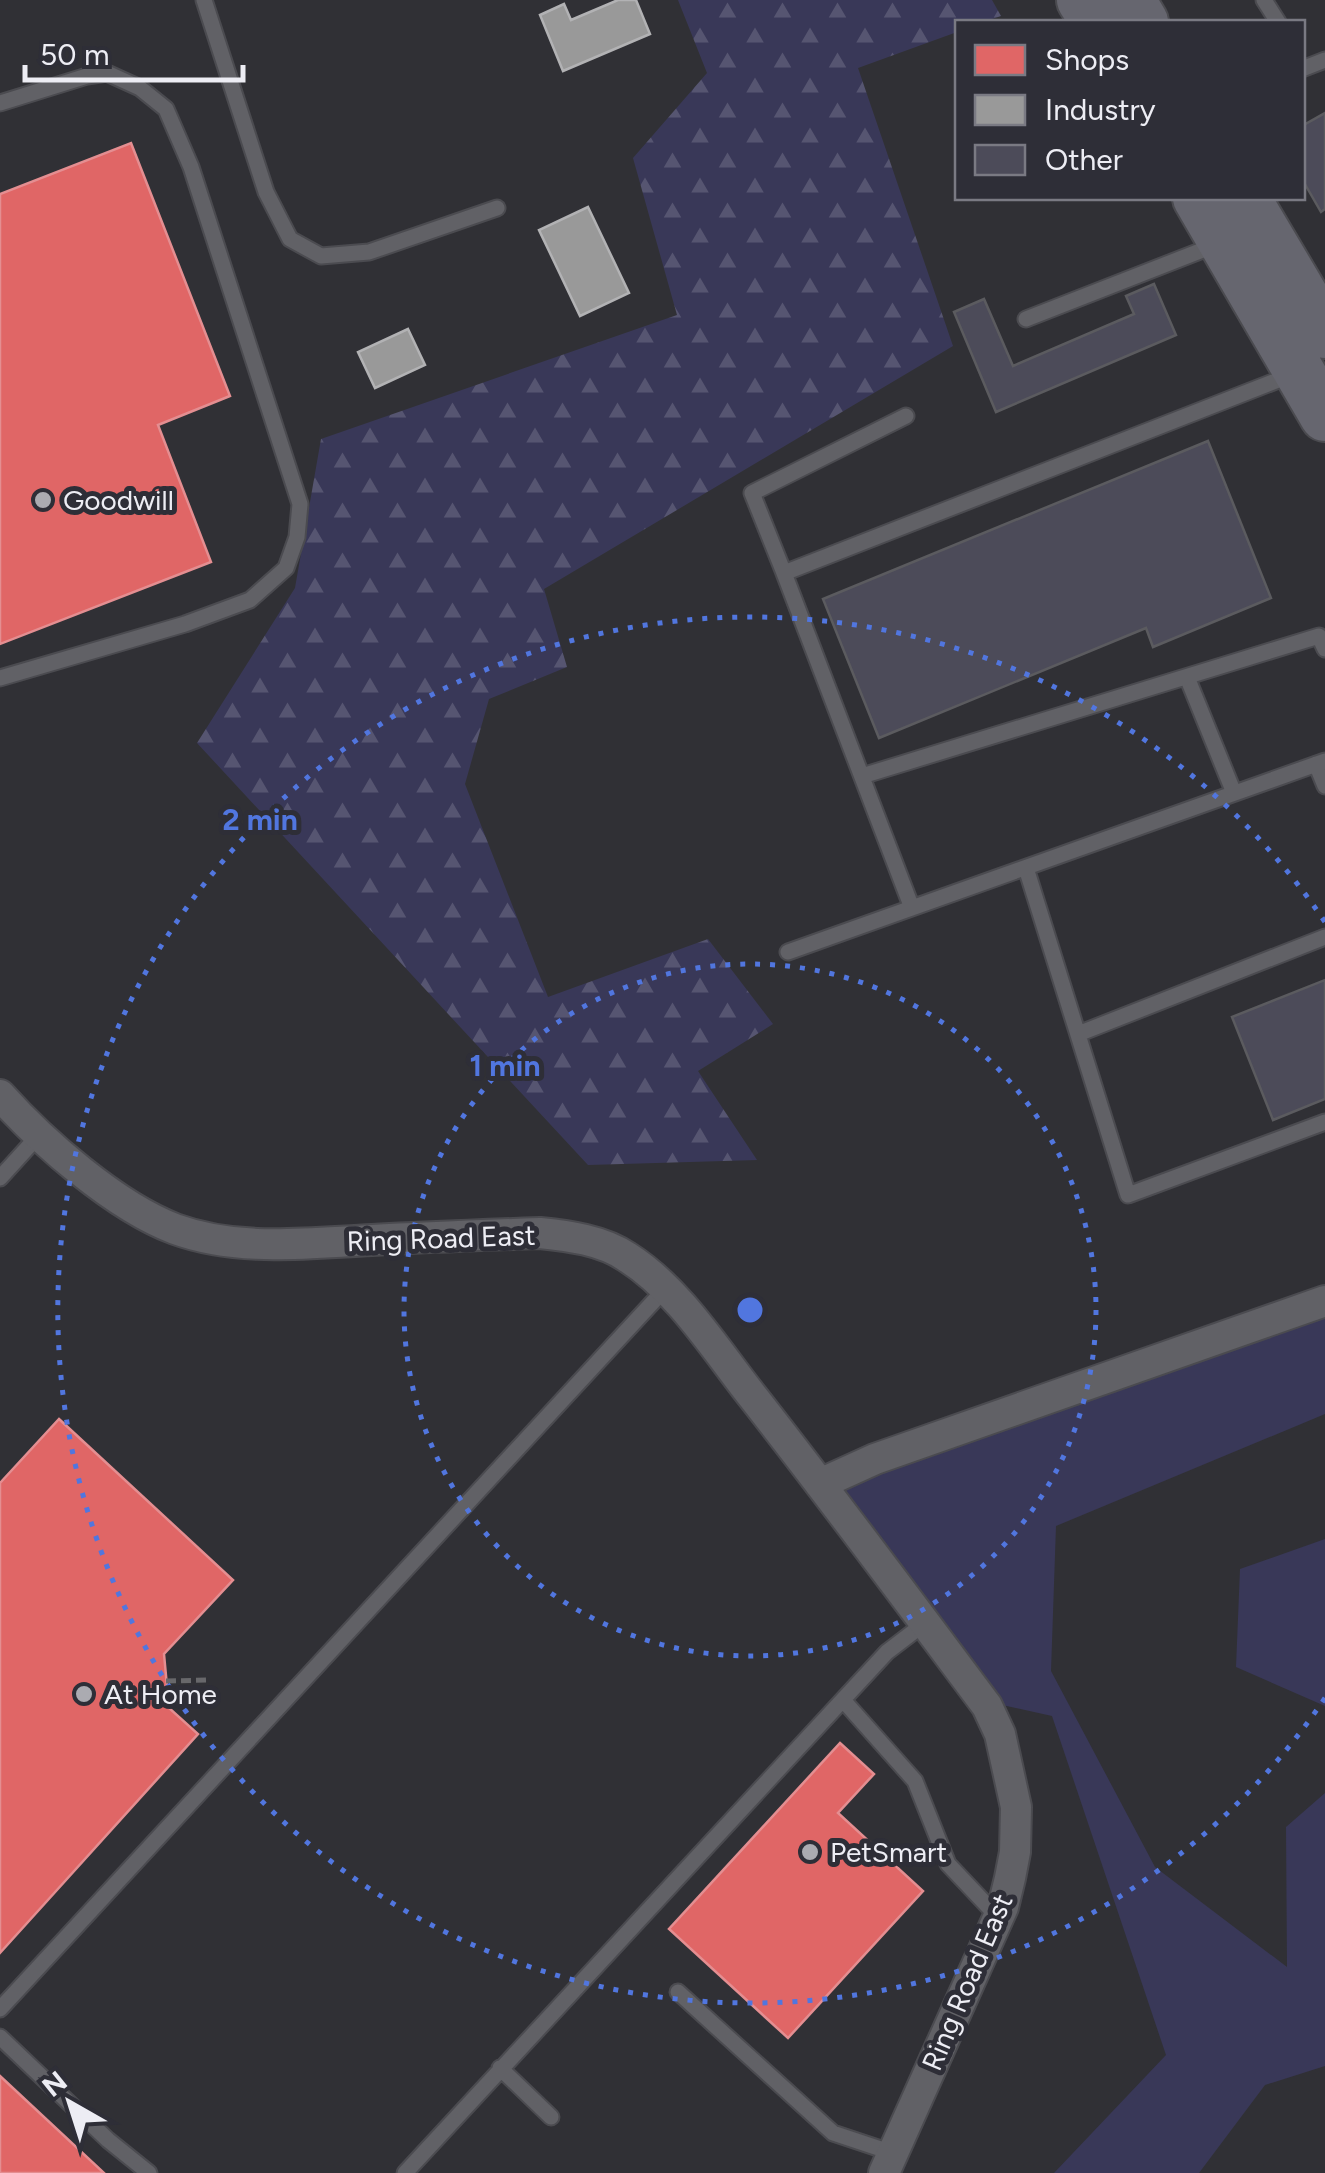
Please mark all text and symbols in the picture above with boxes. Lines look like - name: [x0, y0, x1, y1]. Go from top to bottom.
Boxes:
- scale bar: [25, 20, 242, 82]
- legend: [955, 20, 1305, 200]
- text: 50 m: [40, 36, 109, 73]
- text: Shops: [1045, 41, 1129, 78]
- text: Industry: [1045, 91, 1156, 128]
- text: Other: [1045, 141, 1123, 178]
- place label: Goodwill: [63, 483, 174, 517]
- marker: Goodwill: [32, 489, 54, 511]
- text: 2 min: [222, 801, 298, 838]
- text: 1 min: [470, 1047, 540, 1084]
- street label: Ring Road East: [346, 1218, 536, 1258]
- centre of rings: [732, 1292, 768, 1328]
- place label: At Home: [104, 1677, 217, 1711]
- marker: At Home: [73, 1683, 95, 1705]
- place label: PetSmart: [830, 1835, 947, 1869]
- marker: PetSmart: [799, 1841, 821, 1863]
- street label: Ring Road East: [914, 1888, 1020, 2076]
- north arrow: [20, 2053, 120, 2153]
- text: N: [35, 2064, 73, 2104]

